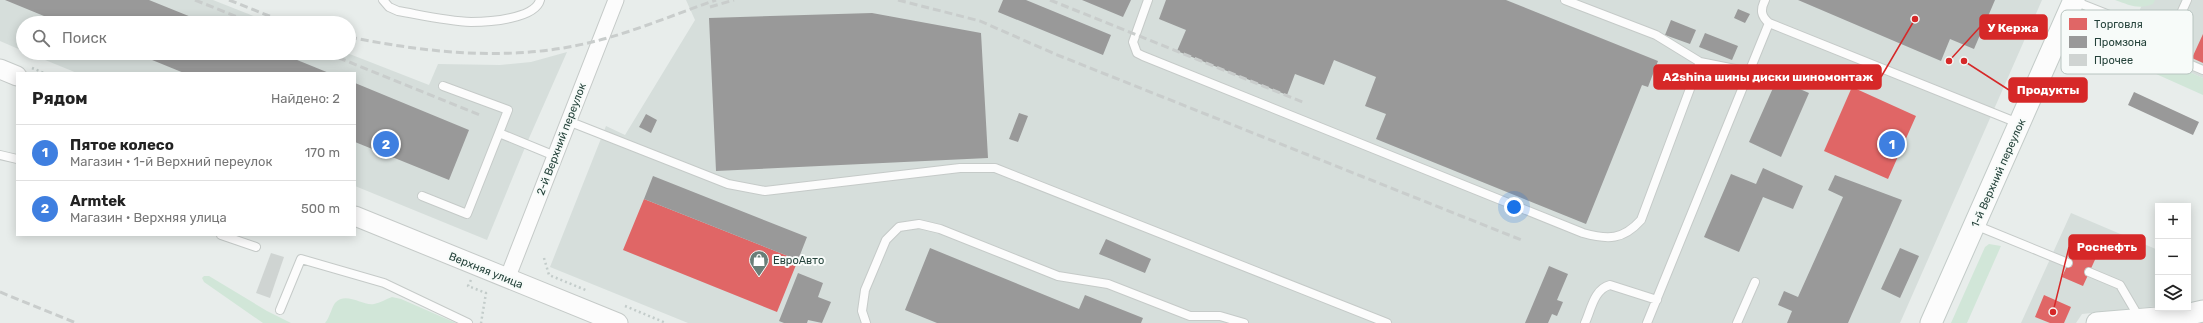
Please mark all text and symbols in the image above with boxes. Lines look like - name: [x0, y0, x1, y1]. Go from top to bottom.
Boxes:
- legend: [2061, 10, 2193, 74]
- callout: У Кержа: [1980, 15, 2047, 39]
- search box: [16, 16, 356, 60]
- text: Торговля: [2094, 18, 2143, 31]
- text: У Кержа: [1987, 21, 2039, 35]
- icon: search: [30, 27, 52, 49]
- text: Поиск: [62, 29, 107, 47]
- text: Промзона: [2094, 36, 2147, 49]
- text: Прочее: [2094, 54, 2133, 67]
- callout: A2shina шины диски шиномонтаж: [1654, 65, 1881, 89]
- text: A2shina шины диски шиномонтаж: [1663, 70, 1873, 84]
- callout: Продукты: [2009, 78, 2087, 102]
- street label: 2-й Верхний переулок: [534, 81, 589, 197]
- text: Продукты: [2017, 83, 2079, 97]
- text: Рядом: [32, 88, 88, 108]
- text: Найдено: 2: [271, 91, 340, 106]
- street label: 1-й Верхний переулок: [1969, 117, 2028, 230]
- pin: 2: [373, 129, 399, 159]
- pin: 1: [1879, 129, 1905, 159]
- text: Пятое колесо: [70, 136, 174, 154]
- text: 1: [42, 145, 48, 160]
- text: 170 m: [305, 145, 340, 160]
- text: Магазин · 1-й Верхний переулок: [70, 154, 272, 169]
- text: Armtek: [70, 192, 126, 210]
- your location: [1504, 197, 1524, 217]
- text: 2: [41, 201, 49, 216]
- text: 500 m: [301, 201, 340, 216]
- map controls: [2155, 203, 2191, 311]
- button: +: [2155, 203, 2191, 239]
- text: Магазин · Верхняя улица: [70, 210, 227, 225]
- callout: Роснефть: [2069, 235, 2145, 259]
- button: −: [2155, 239, 2191, 275]
- text: Роснефть: [2077, 240, 2137, 254]
- shop icon: ЕвроАвто: [748, 249, 770, 277]
- street label: Верхняя улица: [447, 250, 525, 291]
- place label: ЕвроАвто: [773, 254, 824, 267]
- button: layers: [2155, 275, 2191, 311]

